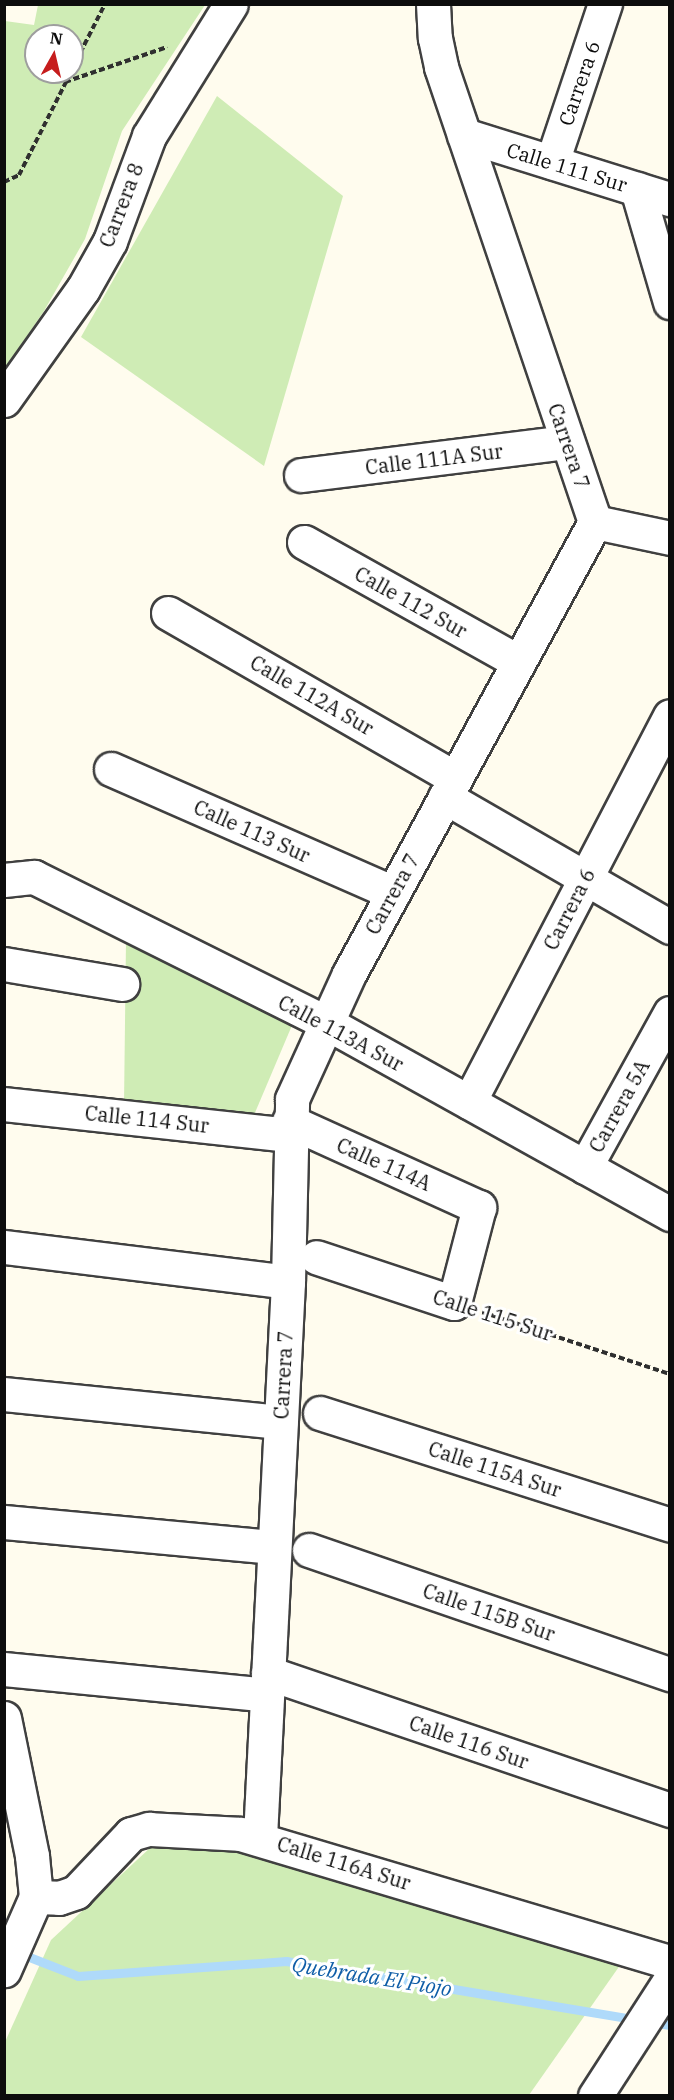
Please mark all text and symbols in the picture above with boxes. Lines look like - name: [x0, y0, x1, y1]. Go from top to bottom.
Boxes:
- north arrow: [24, 24, 84, 84]
- text: N: [49, 27, 64, 49]
- street label: Carrera 6: [553, 37, 605, 129]
- street label: Calle 111 Sur: [504, 137, 630, 197]
- street label: Carrera 8: [94, 159, 148, 251]
- street label: Carrera 7: [543, 400, 595, 492]
- street label: Calle 111A Sur: [364, 439, 504, 479]
- street label: Calle 112 Sur: [351, 561, 471, 643]
- street label: Calle 112A Sur: [246, 650, 378, 740]
- street label: Calle 113 Sur: [190, 795, 314, 867]
- street label: Carrera 7: [360, 849, 424, 939]
- street label: Carrera 6: [538, 864, 600, 954]
- street label: Calle 113A Sur: [274, 990, 408, 1076]
- street label: Carrera 5A: [584, 1055, 654, 1157]
- street label: Calle 114 Sur: [84, 1101, 210, 1137]
- street label: Calle 114A: [333, 1133, 435, 1195]
- street label: Calle 115 Sur: [430, 1284, 556, 1346]
- street label: Carrera 7: [269, 1330, 297, 1420]
- street label: Calle 115A Sur: [425, 1436, 565, 1502]
- street label: Calle 115B Sur: [420, 1578, 558, 1646]
- street label: Calle 116 Sur: [406, 1710, 532, 1774]
- street label: Calle 116A Sur: [274, 1831, 414, 1895]
- water label: Quebrada El Piojo: [290, 1951, 454, 2001]

